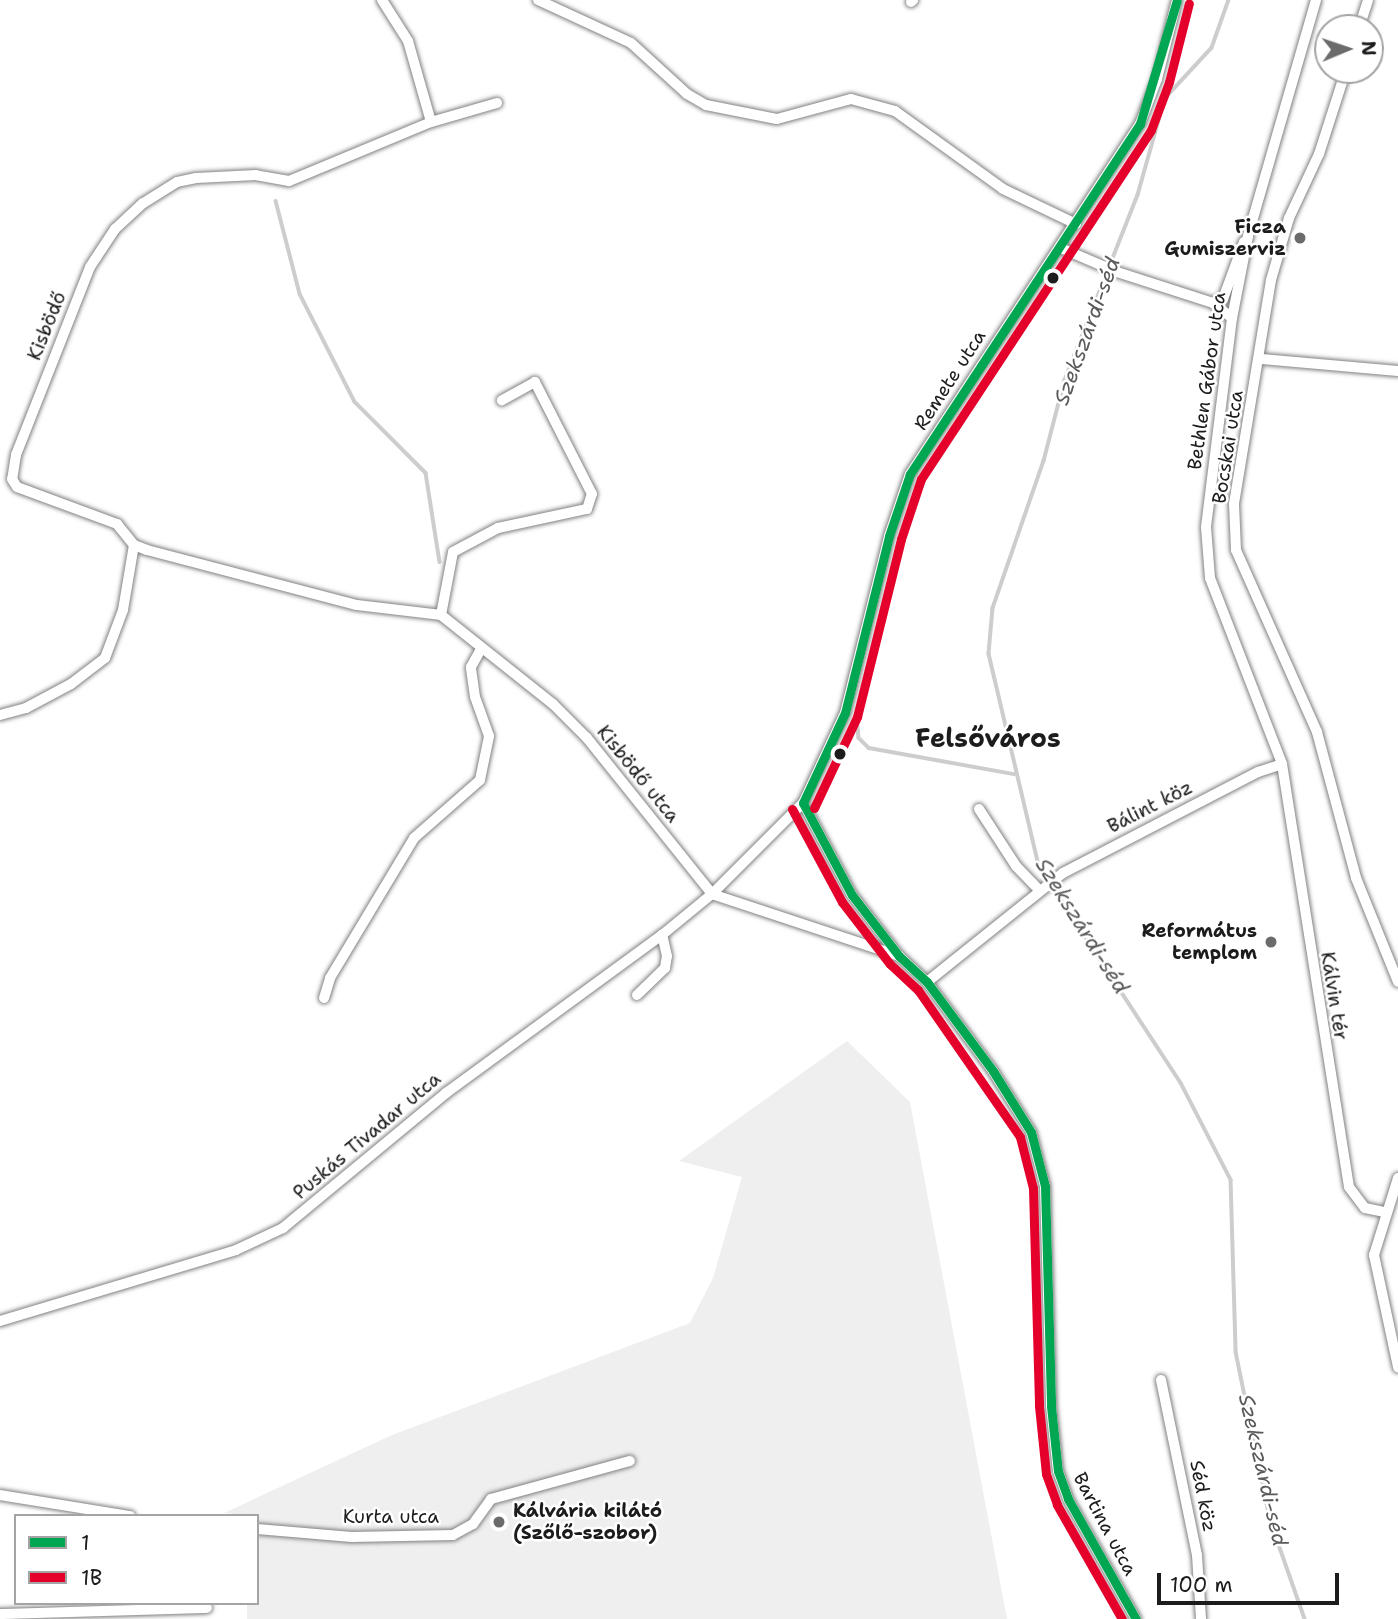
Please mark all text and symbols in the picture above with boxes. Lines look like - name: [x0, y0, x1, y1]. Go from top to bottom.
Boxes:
- north arrow: [1314, 14, 1384, 84]
- text: N: [1356, 40, 1381, 56]
- place label: Ficza Gumiszerviz: [1164, 216, 1286, 260]
- marker: Ficza Gumiszerviz: [1292, 230, 1308, 246]
- water label: Szekszárdi-séd: [1049, 254, 1125, 408]
- unlabelled marker: [1046, 271, 1060, 285]
- street label: Kisbödő: [23, 288, 71, 364]
- street label: Bethlen Gábor utca: [1183, 291, 1231, 471]
- street label: Remete utca: [909, 326, 991, 434]
- street label: Bocskai utca: [1208, 389, 1248, 505]
- street label: Kisbödő utca: [592, 721, 684, 827]
- district label: Felsőváros: [915, 722, 1061, 754]
- unlabelled marker: [833, 747, 847, 761]
- street label: Bálint köz: [1104, 776, 1196, 838]
- water label: Szekszárdi-séd: [1030, 853, 1134, 999]
- place label: Református templom: [1142, 920, 1257, 964]
- marker: Református templom: [1263, 934, 1279, 950]
- street label: Kálvin tér: [1316, 950, 1352, 1042]
- street label: Puskás Tivadar utca: [289, 1068, 445, 1204]
- water label: Szekszárdi-séd: [1233, 1392, 1293, 1548]
- street label: Séd köz: [1185, 1458, 1221, 1534]
- street label: Bartina utca: [1068, 1469, 1142, 1579]
- place label: Kálvária kilátó (Szőlő-szobor): [513, 1500, 662, 1544]
- street label: Kurta utca: [343, 1506, 439, 1528]
- legend: [14, 1514, 259, 1605]
- marker: Kálvária kilátó (Szőlő-szobor): [491, 1514, 507, 1530]
- text: 1: [81, 1529, 90, 1557]
- scale bar: [1160, 1560, 1342, 1604]
- text: 1B: [81, 1564, 102, 1592]
- text: 100 m: [1170, 1571, 1233, 1599]

